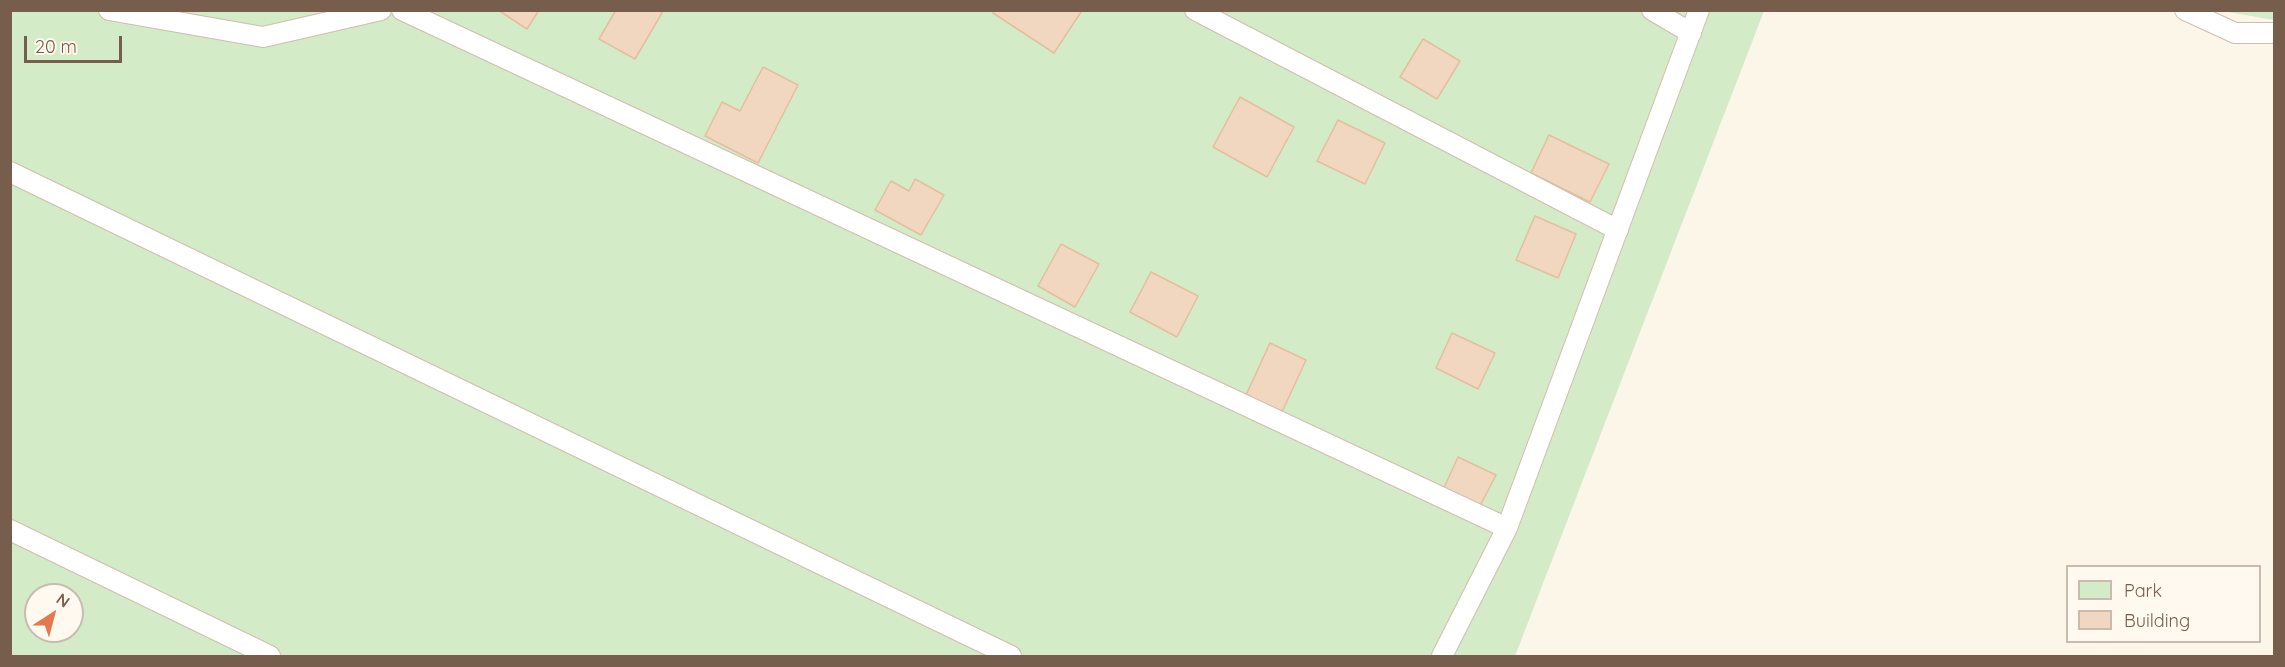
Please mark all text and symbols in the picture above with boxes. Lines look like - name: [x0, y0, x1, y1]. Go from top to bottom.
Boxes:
- scale bar: [27, 24, 124, 62]
- text: 20 m: [35, 35, 77, 58]
- legend: [2066, 565, 2261, 643]
- text: Park: [2124, 579, 2162, 602]
- north arrow: [24, 583, 84, 643]
- text: N: [53, 589, 74, 612]
- text: Building: [2124, 609, 2190, 632]

